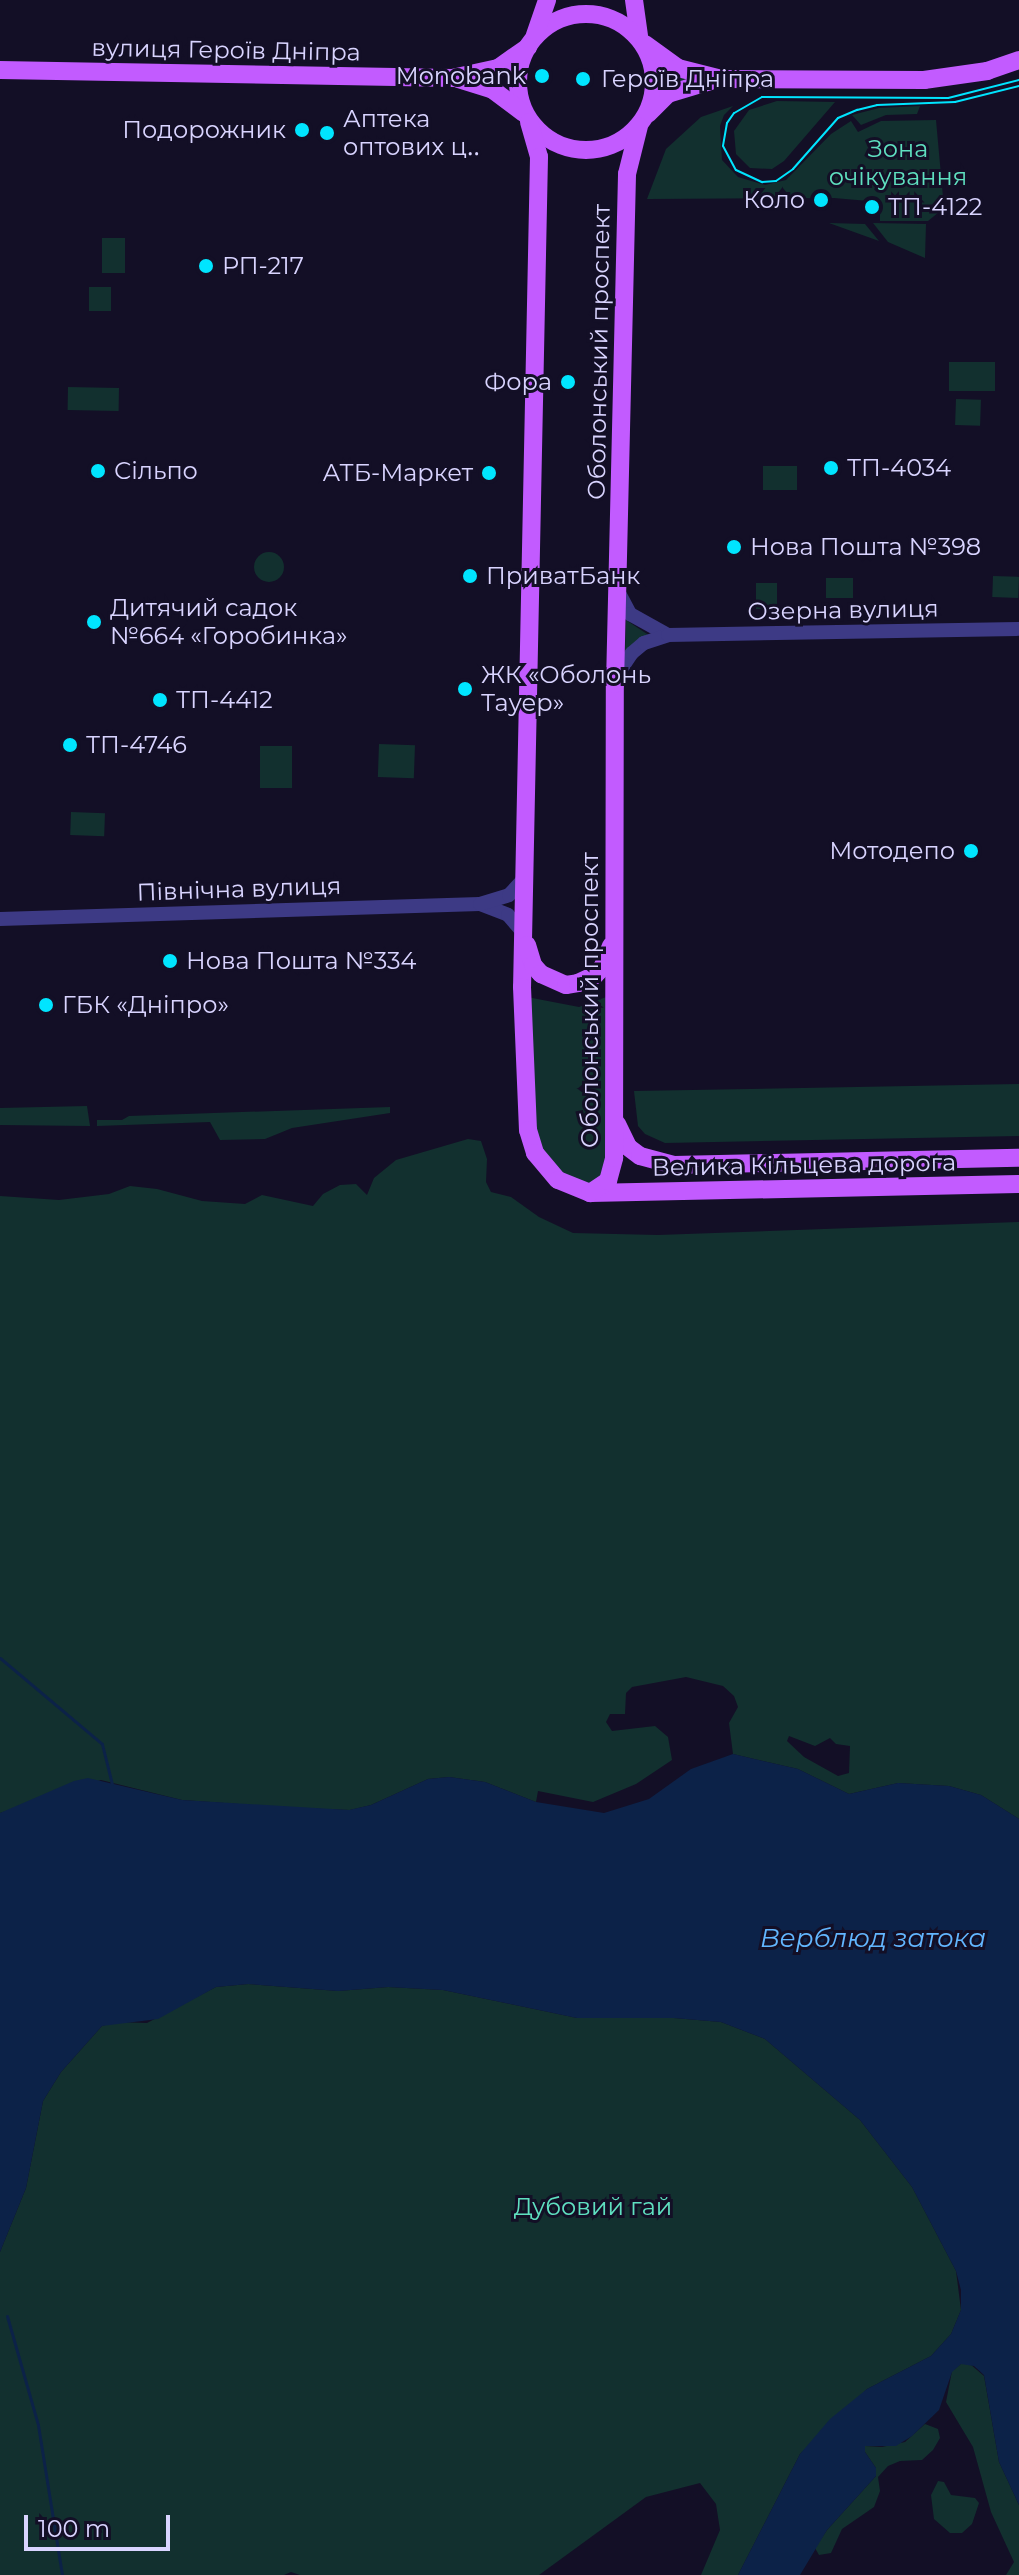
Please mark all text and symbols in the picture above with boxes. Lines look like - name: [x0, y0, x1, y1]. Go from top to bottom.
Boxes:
- street label: вулиця Героїв Дніпра: [91, 33, 361, 67]
- place label: Monobank: [396, 62, 526, 90]
- place label: Героїв Дніпра: [601, 65, 774, 93]
- marker: Monobank: [533, 67, 551, 85]
- marker: Героїв Дніпра: [572, 68, 594, 90]
- place label: Аптека оптових ц‥: [343, 105, 480, 161]
- place label: Подорожник: [122, 116, 286, 144]
- marker: Подорожник: [293, 121, 311, 139]
- marker: Аптека оптових ц‥: [318, 124, 336, 142]
- park label: Зона очікування: [829, 135, 967, 191]
- place label: Коло: [743, 186, 805, 214]
- marker: Коло: [812, 191, 830, 209]
- place label: ТП-4122: [888, 193, 982, 221]
- marker: ТП-4122: [863, 198, 881, 216]
- street label: Оболонський проспект: [582, 204, 616, 500]
- place label: РП-217: [222, 252, 304, 280]
- marker: РП-217: [197, 257, 215, 275]
- place label: Фора: [484, 368, 552, 396]
- marker: Фора: [559, 373, 577, 391]
- place label: ТП-4034: [847, 454, 951, 482]
- place label: Сільпо: [114, 457, 198, 485]
- place label: АТБ-Маркет: [323, 459, 473, 487]
- marker: ТП-4034: [822, 459, 840, 477]
- marker: Сільпо: [89, 462, 107, 480]
- marker: АТБ-Маркет: [480, 464, 498, 482]
- place label: Нова Пошта №398: [750, 533, 981, 561]
- marker: Нова Пошта №398: [725, 538, 743, 556]
- place label: ПриватБанк: [486, 562, 640, 590]
- marker: ПриватБанк: [461, 567, 479, 585]
- place label: Дитячий садок №664 «Горобинка»: [110, 594, 347, 650]
- street label: Озерна вулиця: [747, 594, 939, 626]
- marker: Дитячий садок №664 «Горобинка»: [85, 613, 103, 631]
- place label: ЖК «Оболонь Тауер»: [481, 661, 651, 717]
- marker: ЖК «Оболонь Тауер»: [456, 680, 474, 698]
- place label: ТП-4412: [176, 686, 273, 714]
- marker: ТП-4412: [151, 691, 169, 709]
- place label: ТП-4746: [86, 731, 187, 759]
- marker: ТП-4746: [61, 736, 79, 754]
- place label: Мотодепо: [829, 837, 955, 865]
- marker: Мотодепо: [962, 842, 980, 860]
- street label: Оболонський проспект: [576, 852, 604, 1148]
- street label: Північна вулиця: [136, 871, 342, 907]
- place label: Нова Пошта №334: [186, 947, 416, 975]
- marker: Нова Пошта №334: [161, 952, 179, 970]
- place label: ГБК «Дніпро»: [62, 991, 229, 1019]
- marker: ГБК «Дніпро»: [37, 996, 55, 1014]
- street label: Велика Кільцева дорога: [652, 1148, 956, 1182]
- water label: Верблюд затока: [760, 1923, 986, 1955]
- park label: Дубовий гай: [514, 2193, 672, 2221]
- scale bar: [28, 2499, 174, 2549]
- text: 100 m: [38, 2514, 110, 2543]

